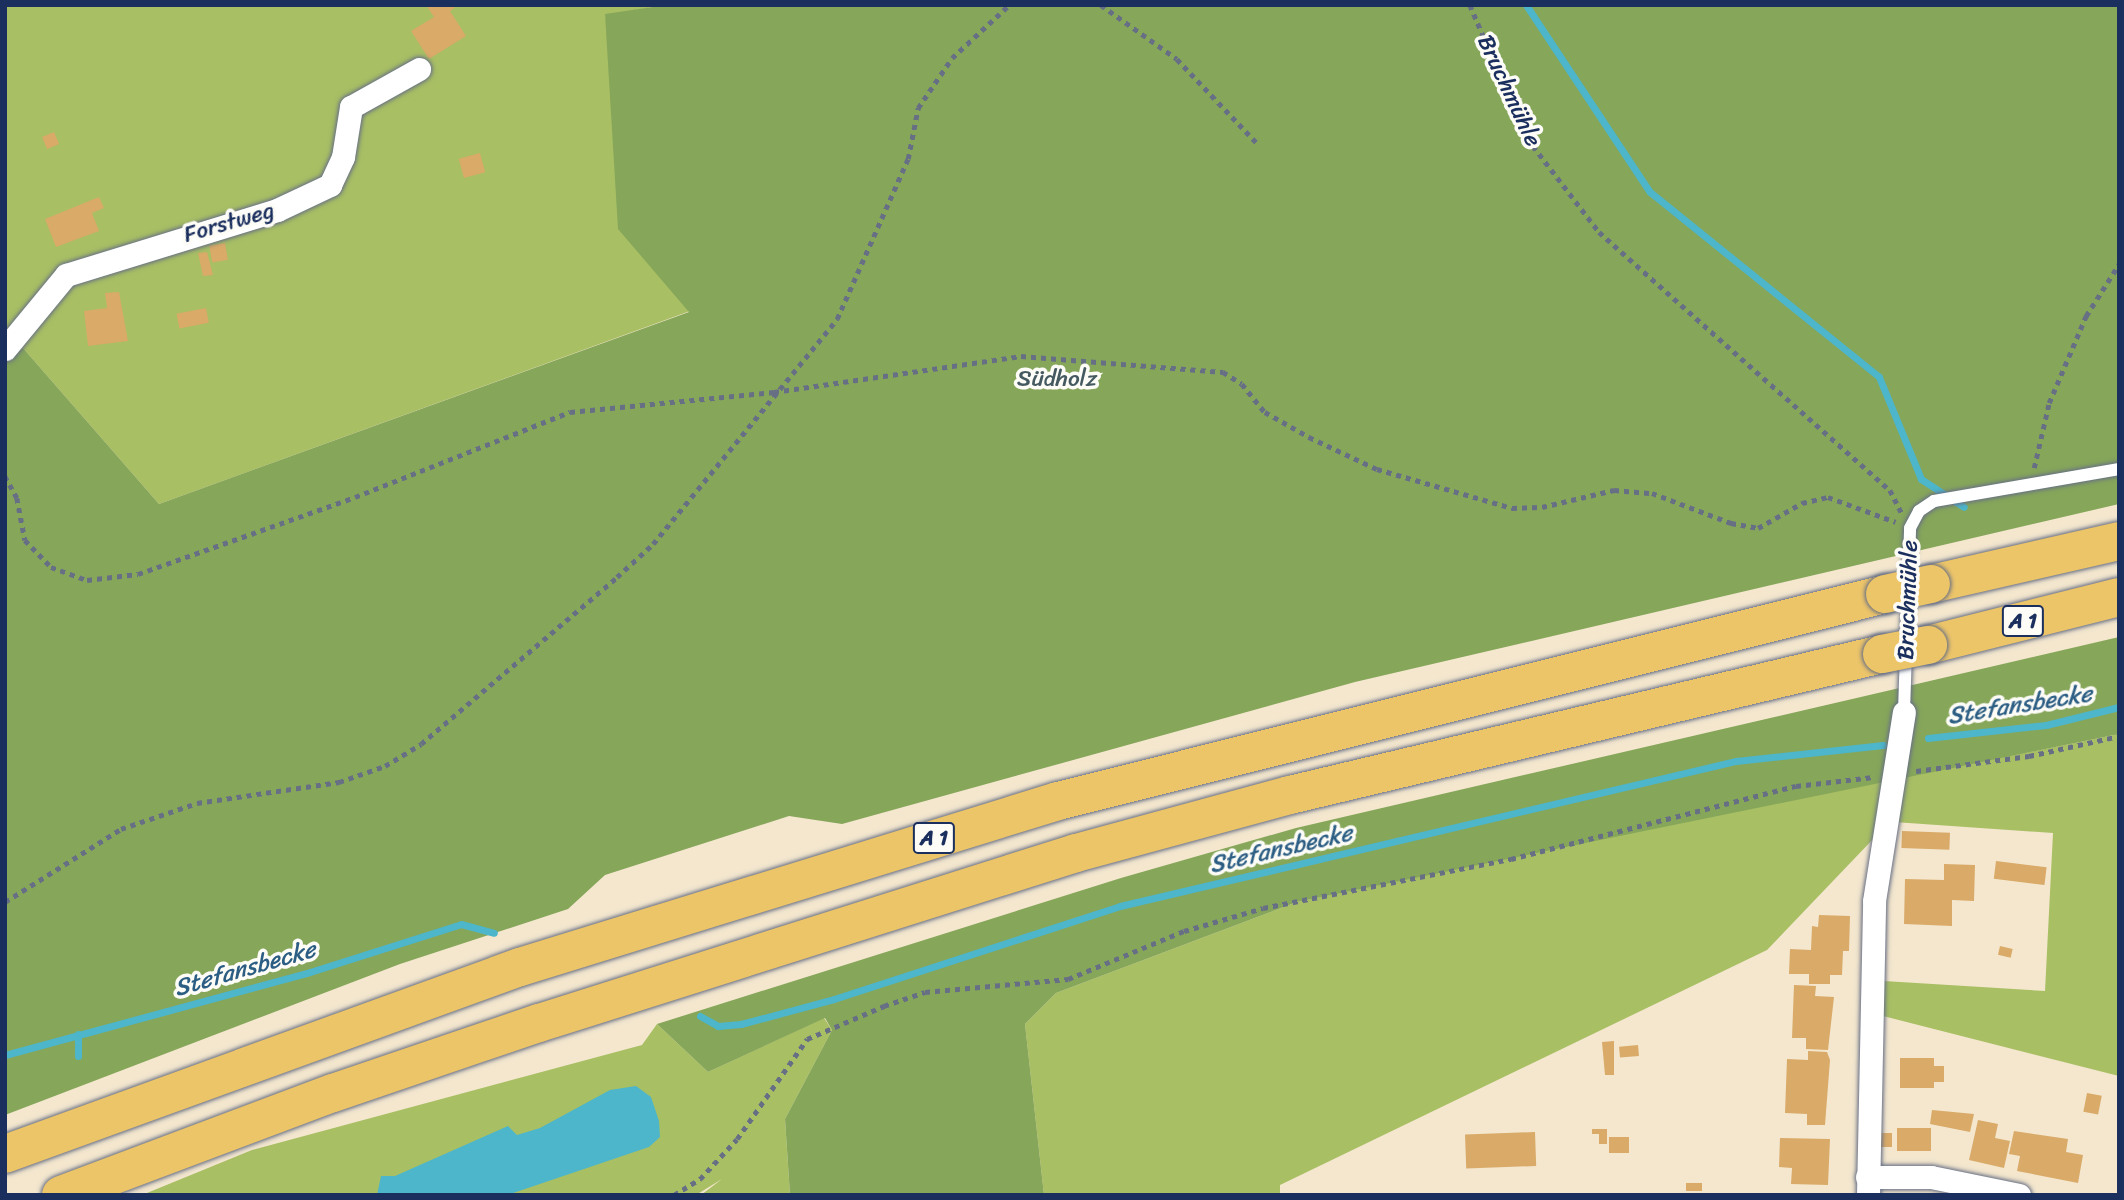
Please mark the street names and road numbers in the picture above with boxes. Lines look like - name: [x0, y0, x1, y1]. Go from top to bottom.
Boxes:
- street label: Bruchmühle: [1471, 31, 1547, 151]
- street label: Forstweg: [181, 197, 277, 249]
- street label: Bruchmühle: [1892, 539, 1924, 661]
- road number: A 1: [2000, 604, 2046, 638]
- road number: A 1: [911, 820, 957, 856]

